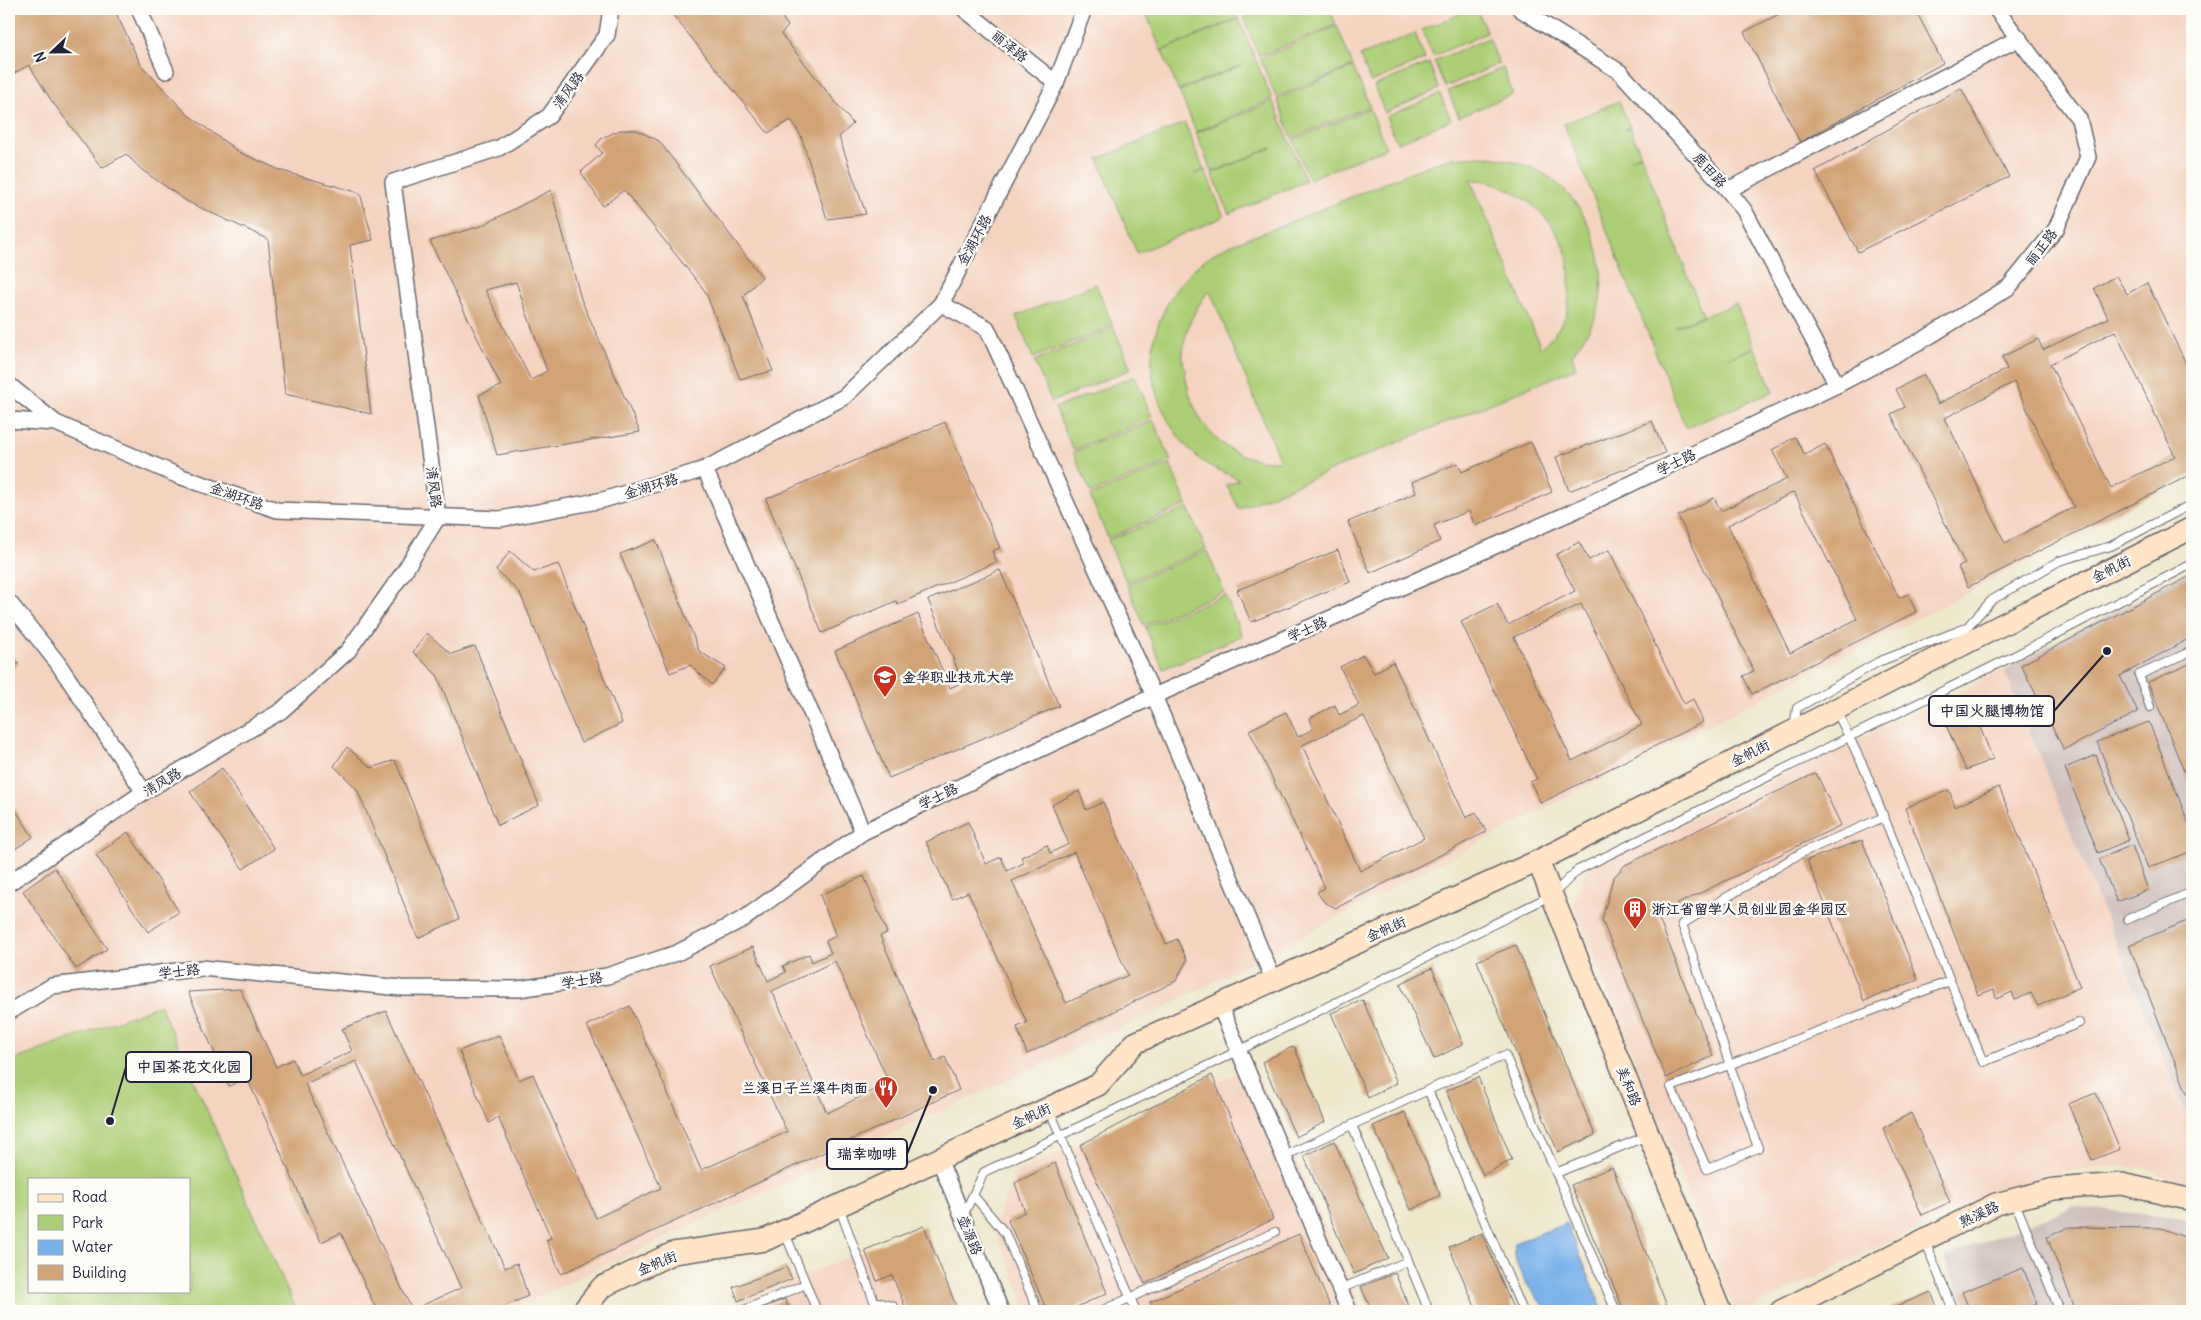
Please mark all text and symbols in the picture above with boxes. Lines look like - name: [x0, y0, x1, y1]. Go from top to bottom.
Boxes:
- street label: 丽泽路: [988, 26, 1032, 66]
- north arrow: [28, 28, 78, 78]
- text: N: [30, 49, 50, 65]
- street label: 清风路: [548, 68, 588, 112]
- street label: 鹿田路: [1689, 148, 1731, 192]
- street label: 金湖环路: [953, 211, 995, 269]
- street label: 丽正路: [2021, 225, 2061, 269]
- street label: 学士路: [1653, 445, 1699, 479]
- street label: 清风路: [422, 465, 446, 509]
- street label: 金湖环路: [622, 469, 680, 503]
- street label: 金湖环路: [208, 478, 266, 514]
- street label: 金帆街: [2088, 551, 2134, 587]
- street label: 学士路: [1284, 612, 1330, 646]
- school or university icon: 金华职业技术大学: [872, 664, 898, 698]
- place label: 金华职业技术大学: [902, 668, 1014, 686]
- callout: 中国火腿博物馆: [1929, 696, 2054, 726]
- text: 中国火腿博物馆: [1939, 701, 2045, 720]
- street label: 金帆街: [1727, 735, 1773, 771]
- street label: 清风路: [139, 763, 185, 801]
- street label: 学士路: [915, 779, 961, 813]
- building icon: 浙江省留学人员创业园金华园区: [1622, 896, 1648, 930]
- place label: 浙江省留学人员创业园金华园区: [1652, 900, 1848, 918]
- street label: 金帆街: [1363, 912, 1409, 946]
- street label: 学士路: [157, 960, 201, 982]
- street label: 学士路: [560, 968, 604, 992]
- callout: 中国茶花文化园: [126, 1052, 251, 1082]
- text: 中国茶花文化园: [136, 1057, 242, 1076]
- street label: 美和路: [1613, 1063, 1645, 1109]
- restaurant icon: 兰溪日子兰溪牛肉面: [873, 1075, 899, 1109]
- place label: 兰溪日子兰溪牛肉面: [742, 1079, 868, 1097]
- street label: 金帆街: [1008, 1099, 1054, 1133]
- callout: 瑞幸咖啡: [827, 1139, 907, 1169]
- text: 瑞幸咖啡: [837, 1144, 897, 1163]
- legend: [28, 1178, 190, 1292]
- text: Road: [72, 1187, 107, 1206]
- street label: 熟溪路: [1956, 1197, 2002, 1231]
- street label: 壶源路: [954, 1212, 986, 1258]
- text: Park: [72, 1213, 103, 1232]
- text: Water: [72, 1237, 113, 1256]
- street label: 金帆街: [634, 1247, 680, 1279]
- text: Building: [72, 1263, 127, 1282]

